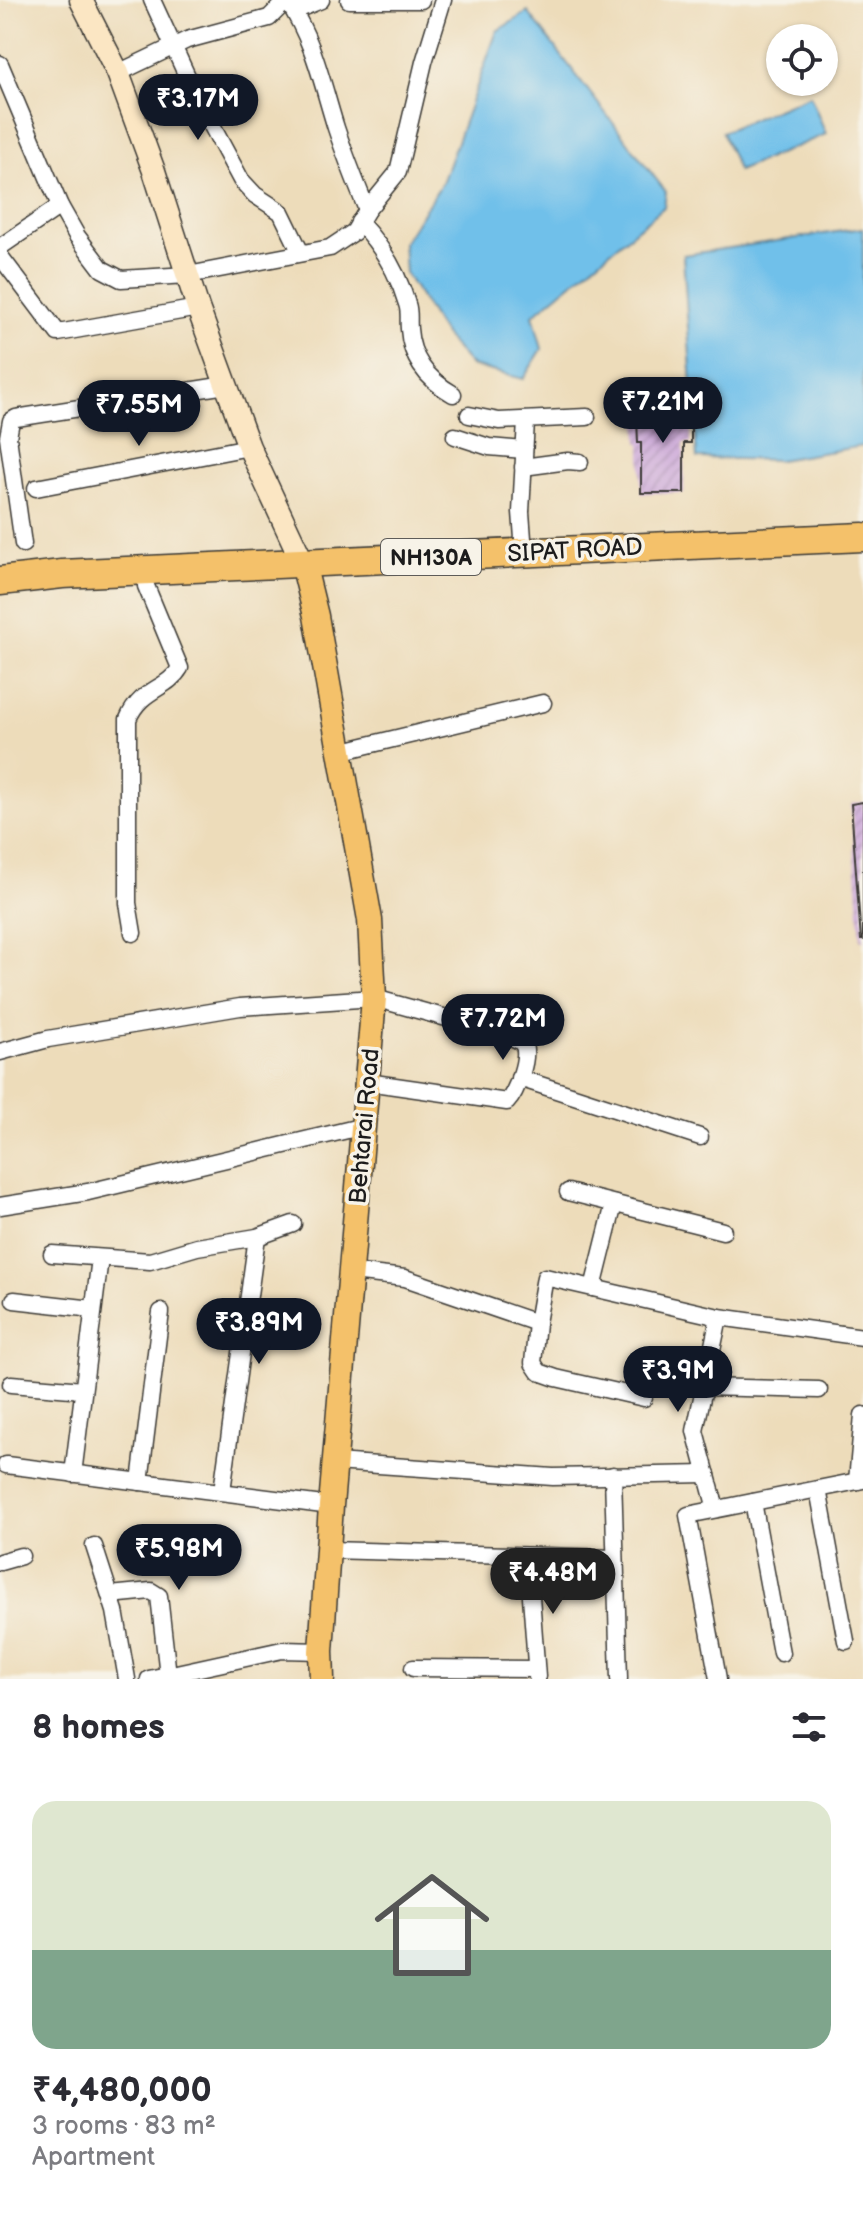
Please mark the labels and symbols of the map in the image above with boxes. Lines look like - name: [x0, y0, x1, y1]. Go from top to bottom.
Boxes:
- pin: ₹3.17M: [133, 74, 263, 142]
- pin: ₹7.21M: [598, 377, 728, 445]
- pin: ₹7.55M: [74, 380, 204, 448]
- street label: SIPAT ROAD: [507, 532, 643, 569]
- road number: NH130A: [381, 539, 481, 575]
- pin: ₹7.72M: [438, 994, 568, 1062]
- street label: Behtarai Road: [343, 1047, 386, 1205]
- pin: ₹3.89M: [194, 1298, 324, 1366]
- pin: ₹3.9M: [622, 1346, 734, 1414]
- pin: ₹5.98M: [114, 1524, 244, 1592]
- pin: ₹4.48M: [488, 1548, 618, 1616]

